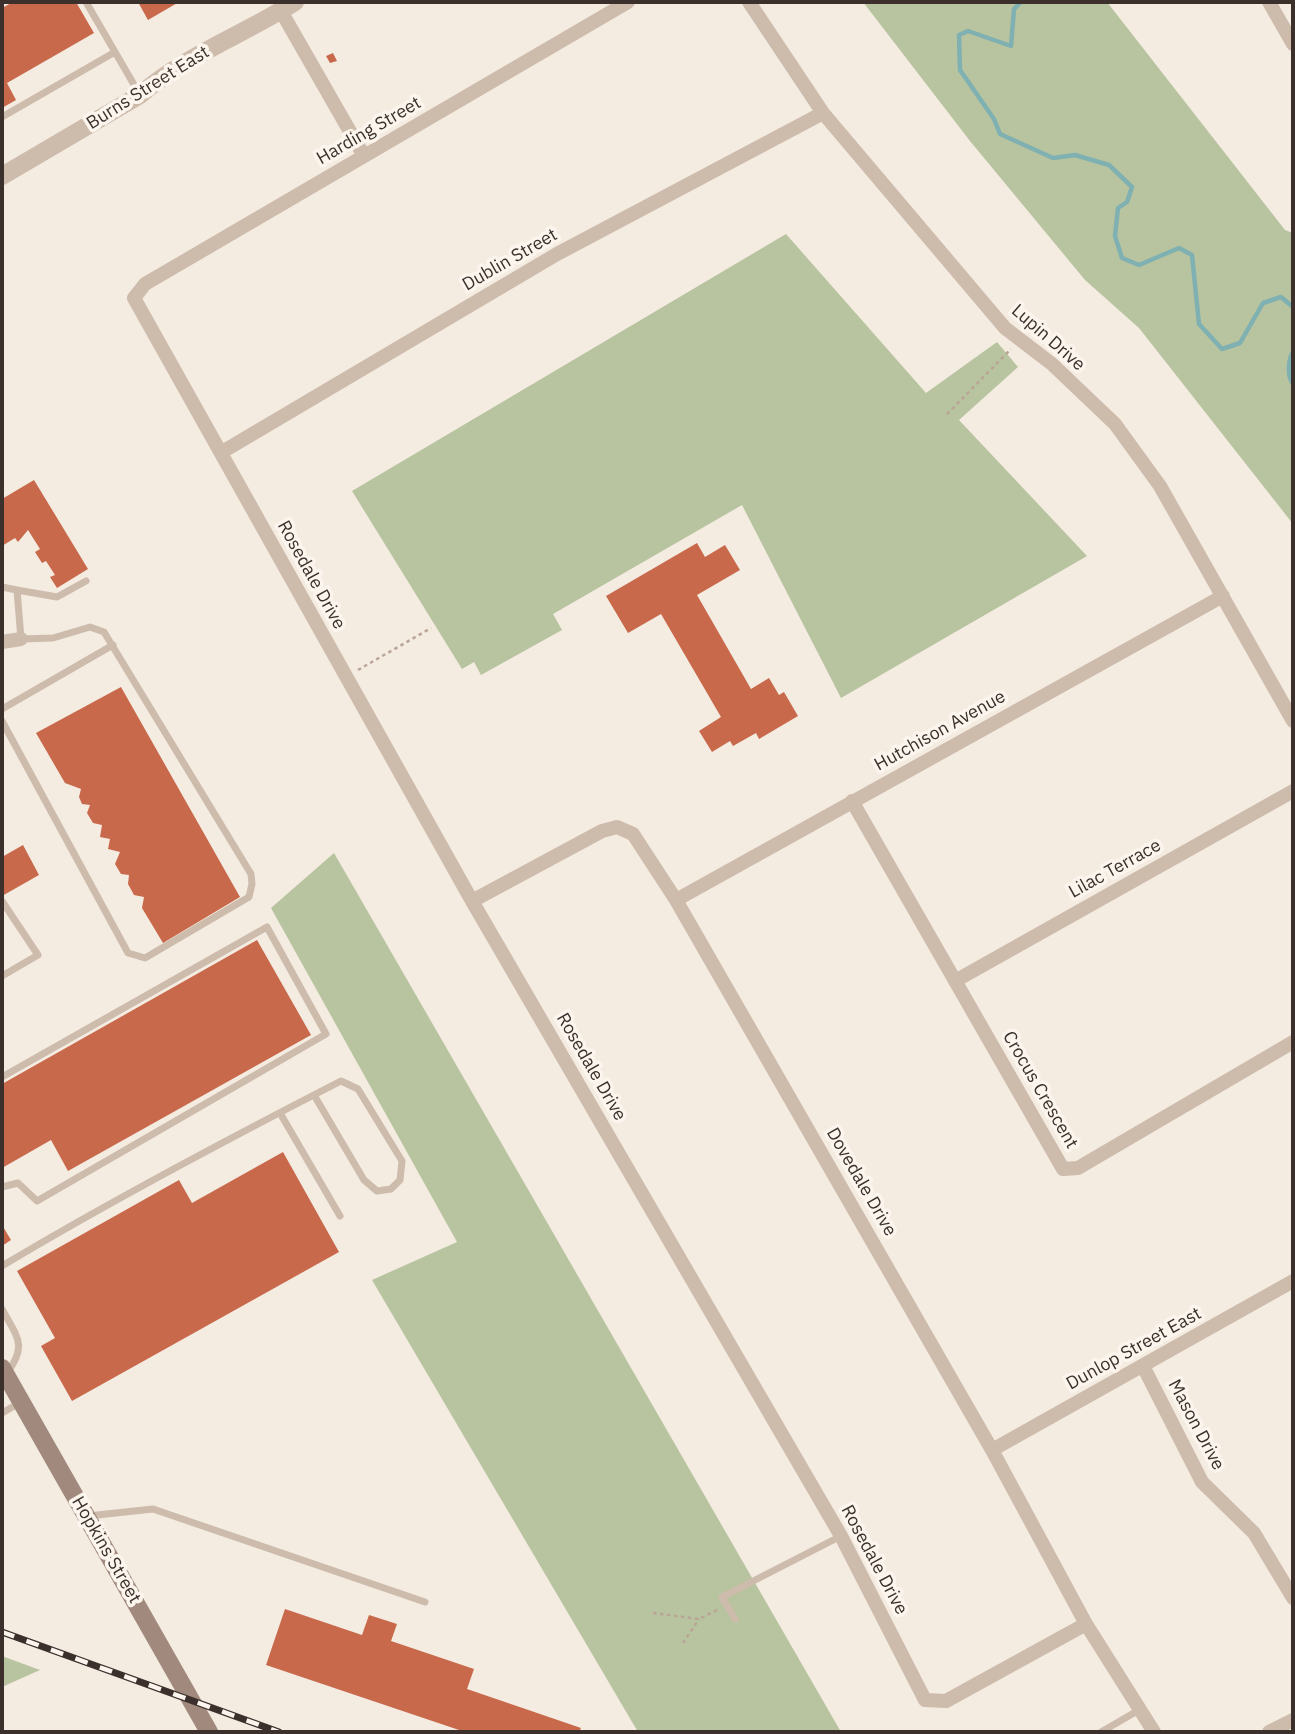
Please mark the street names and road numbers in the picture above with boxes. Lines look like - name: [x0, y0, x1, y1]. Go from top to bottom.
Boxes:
- street label: Burns Street East: [83, 42, 213, 134]
- street label: Harding Street: [313, 92, 425, 170]
- street label: Dublin Street: [459, 224, 561, 296]
- street label: Lupin Drive: [1007, 300, 1089, 376]
- street label: Rosedale Drive: [272, 517, 350, 633]
- street label: Hutchison Avenue: [871, 686, 1009, 776]
- street label: Lilac Terrace: [1065, 835, 1165, 903]
- street label: Rosedale Drive: [551, 1009, 631, 1125]
- street label: Crocus Crescent: [998, 1028, 1082, 1152]
- street label: Dovedale Drive: [821, 1124, 901, 1240]
- street label: Dunlop Street East: [1063, 1303, 1205, 1395]
- street label: Mason Drive: [1163, 1376, 1229, 1474]
- street label: Hopkins Street: [67, 1493, 145, 1607]
- street label: Rosedale Drive: [836, 1502, 912, 1618]

